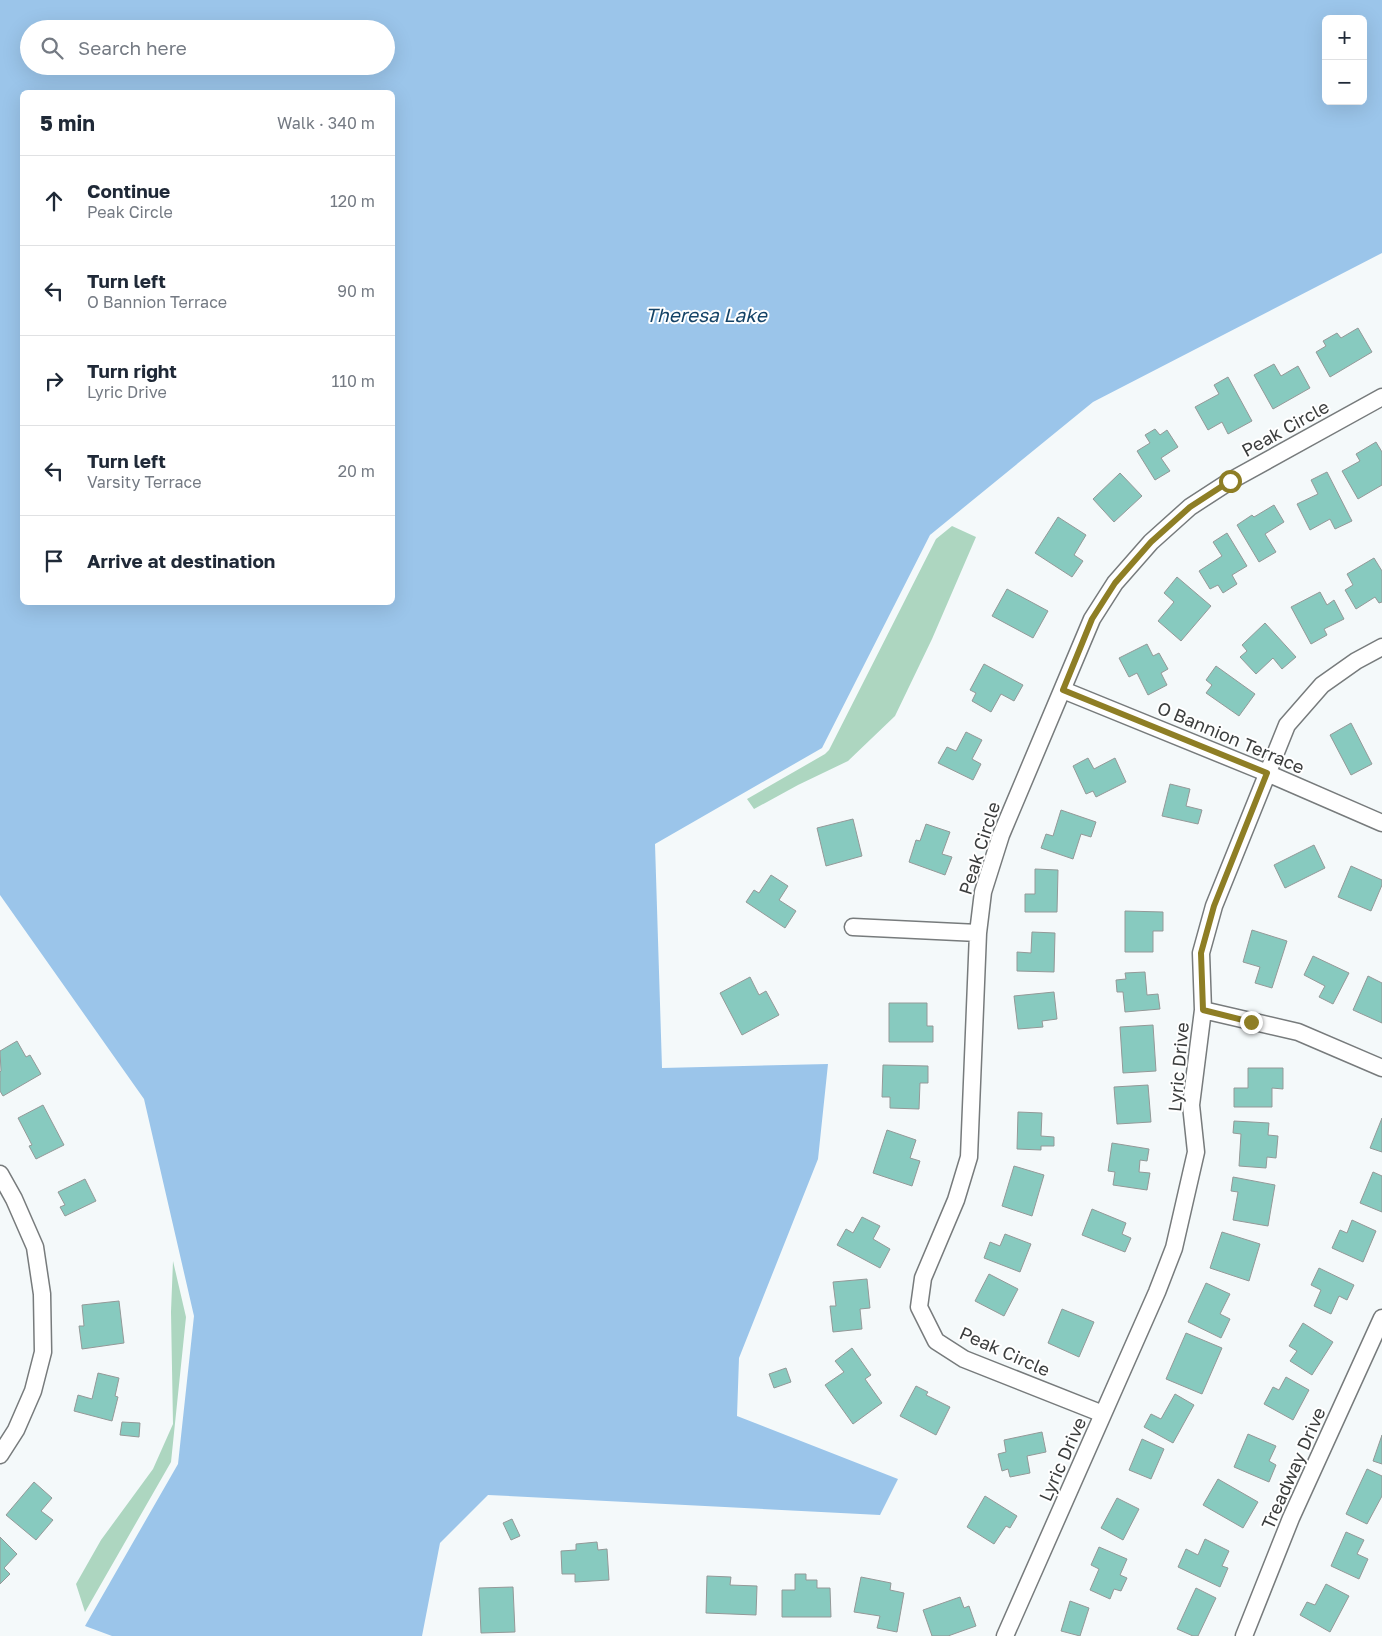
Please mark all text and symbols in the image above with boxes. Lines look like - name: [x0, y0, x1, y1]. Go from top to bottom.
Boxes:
- map controls: [1322, 15, 1367, 105]
- button: +: [1322, 15, 1367, 60]
- search box: [20, 20, 395, 75]
- icon: search: [38, 34, 66, 62]
- text: Search here: [78, 36, 187, 59]
- button: −: [1322, 60, 1367, 105]
- text: 5 min: [40, 110, 95, 136]
- text: Walk · 340 m: [277, 113, 375, 133]
- text: Continue: [87, 179, 170, 202]
- icon: ahead: [40, 187, 68, 215]
- text: 120 m: [330, 191, 375, 211]
- text: Peak Circle: [87, 202, 173, 222]
- text: Turn left: [87, 269, 166, 292]
- icon: left: [40, 277, 68, 305]
- text: 90 m: [337, 281, 375, 301]
- text: O Bannion Terrace: [87, 292, 227, 312]
- water label: Theresa Lake: [645, 303, 769, 326]
- text: Turn right: [87, 359, 177, 382]
- icon: right: [40, 367, 68, 395]
- text: 110 m: [331, 371, 375, 391]
- text: Lyric Drive: [87, 382, 167, 402]
- street label: Peak Circle: [1237, 395, 1333, 461]
- text: Turn left: [87, 449, 166, 472]
- icon: left: [40, 457, 68, 485]
- text: 20 m: [338, 461, 375, 481]
- route start: [1219, 470, 1242, 493]
- text: Varsity Terrace: [87, 472, 202, 492]
- icon: arrive: [40, 547, 68, 575]
- text: Arrive at destination: [87, 549, 275, 572]
- street label: O Bannion Terrace: [1154, 696, 1308, 778]
- street label: Peak Circle: [954, 799, 1004, 897]
- route end: [1240, 1011, 1263, 1034]
- street label: Lyric Drive: [1163, 1021, 1193, 1113]
- street label: Peak Circle: [956, 1321, 1054, 1381]
- street label: Treadway Drive: [1256, 1404, 1330, 1532]
- street label: Lyric Drive: [1034, 1414, 1090, 1504]

